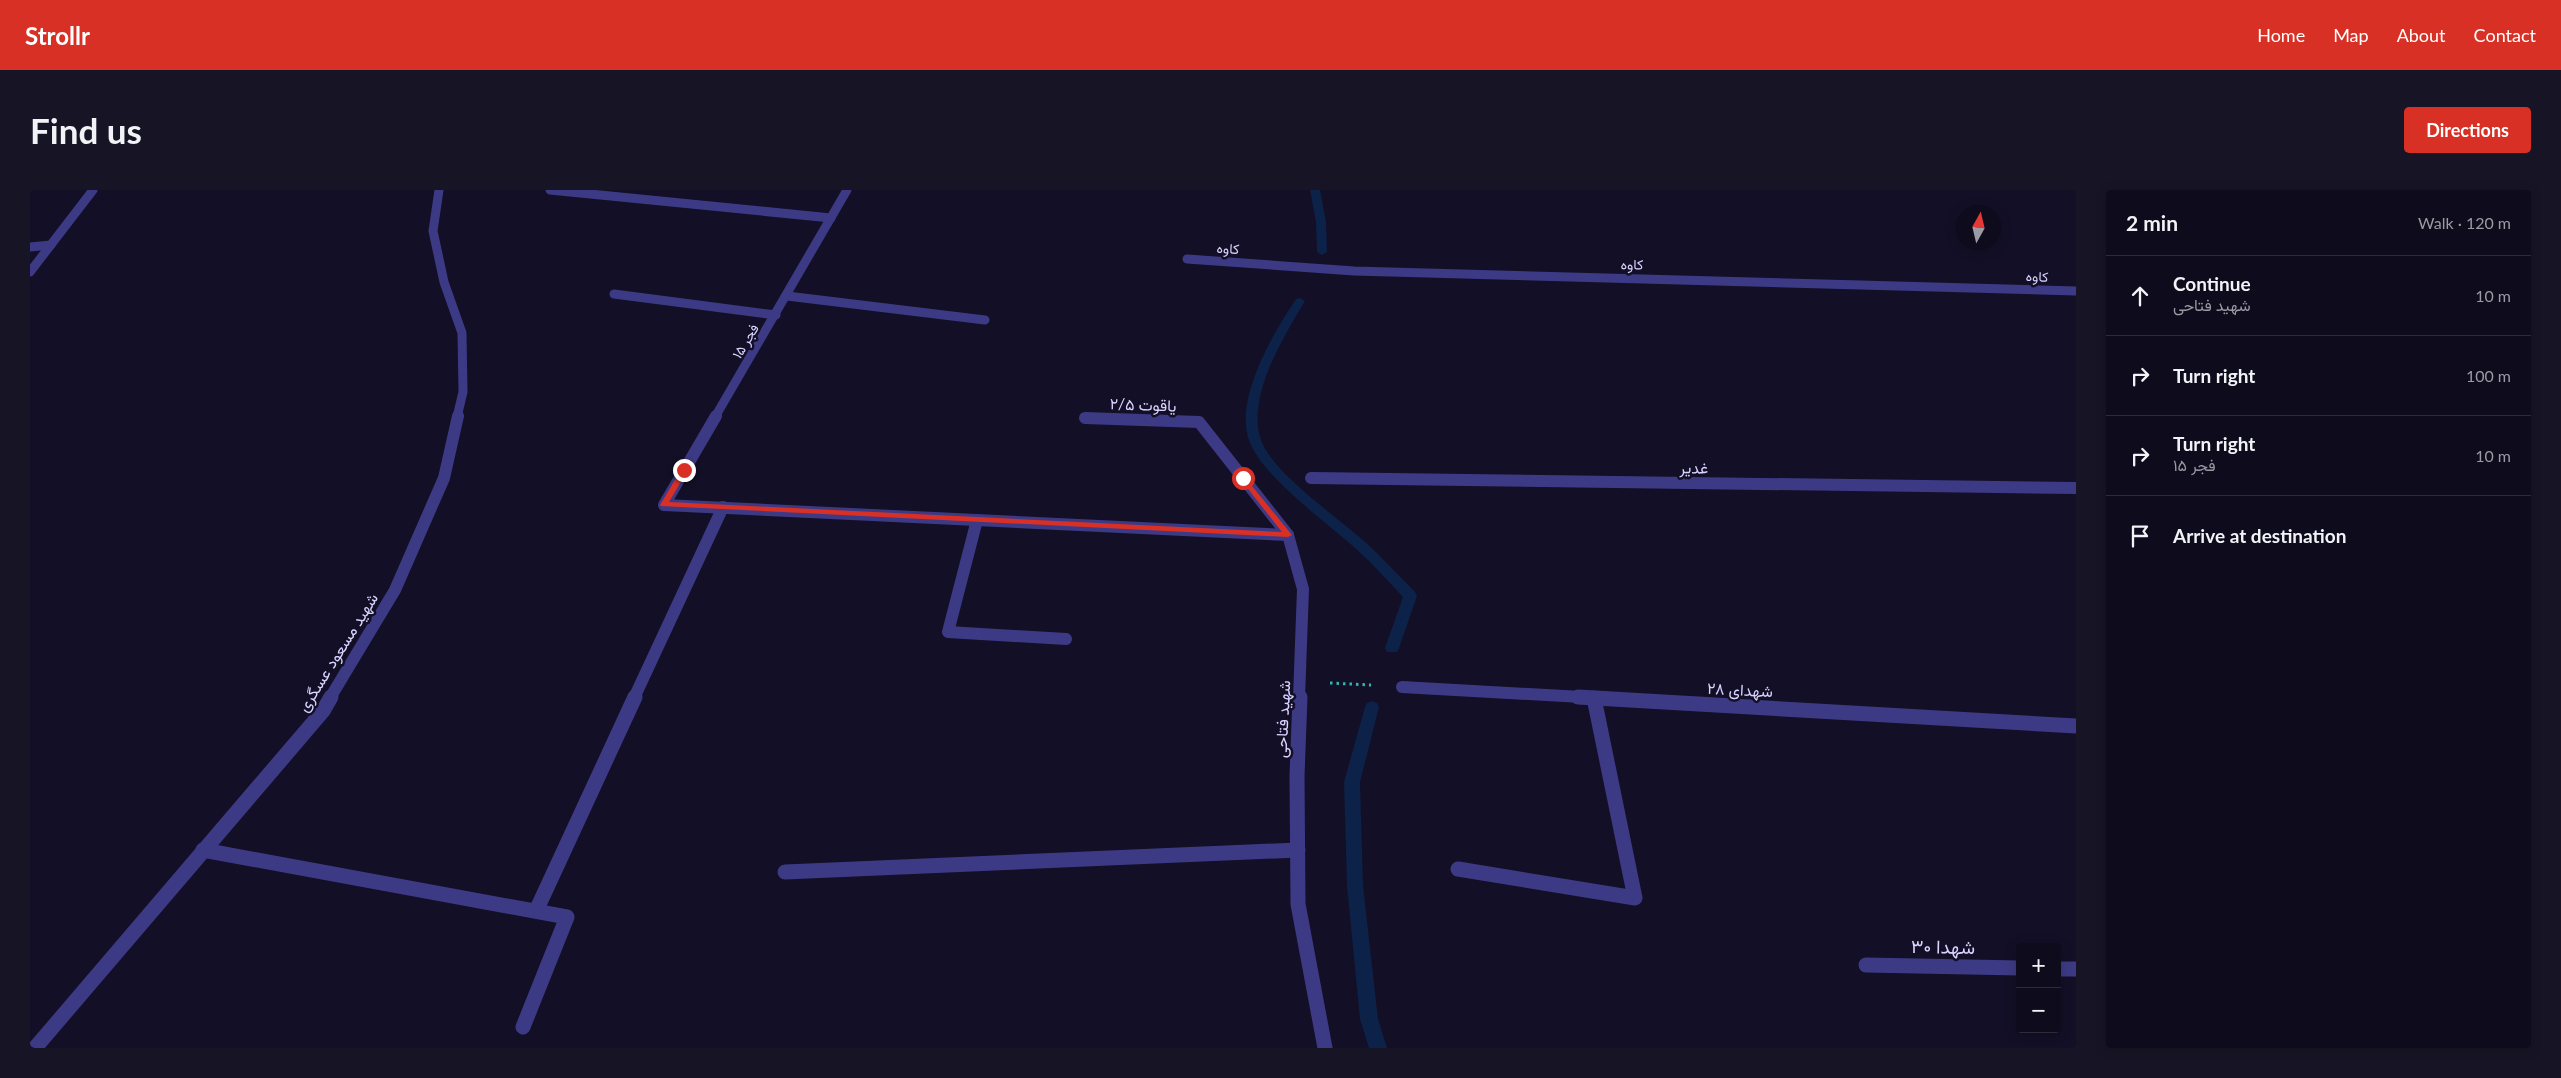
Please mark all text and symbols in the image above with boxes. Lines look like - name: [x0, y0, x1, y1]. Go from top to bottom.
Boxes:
- text: Strollr: [25, 21, 90, 50]
- text: Home: [2257, 24, 2305, 46]
- text: Map: [2333, 24, 2369, 46]
- text: About: [2397, 24, 2446, 46]
- text: Contact: [2474, 24, 2536, 46]
- button: Directions: [2404, 107, 2531, 153]
- text: Find us: [30, 109, 142, 151]
- north arrow: [1956, 205, 2001, 250]
- text: 2 min: [2126, 210, 2178, 235]
- text: Walk · 120 m: [2418, 213, 2511, 232]
- street label: کاوه: [1216, 239, 1240, 258]
- street label: کاوه: [1621, 255, 1643, 274]
- street label: کاوه: [2025, 267, 2049, 286]
- text: Continue: [2173, 272, 2251, 295]
- icon: ahead: [2126, 282, 2154, 310]
- text: 10 m: [2475, 286, 2511, 305]
- text: شهید فتاحی: [2173, 295, 2251, 314]
- street label: فجر ۱۵: [728, 321, 763, 362]
- icon: right: [2126, 362, 2154, 390]
- text: Turn right: [2173, 364, 2255, 387]
- text: 100 m: [2466, 366, 2511, 385]
- street label: یاقوت ۲/۵: [1109, 393, 1177, 417]
- text: Turn right: [2173, 432, 2255, 455]
- icon: right: [2126, 442, 2154, 470]
- text: 10 m: [2475, 446, 2511, 465]
- text: فجر ۱۵: [2173, 455, 2216, 474]
- street label: غدیر: [1679, 457, 1708, 479]
- route end: [673, 459, 696, 482]
- route start: [1232, 467, 1255, 490]
- icon: arrive: [2126, 522, 2154, 550]
- text: Arrive at destination: [2173, 524, 2346, 547]
- street label: شهید مسعود عسگری: [293, 589, 383, 716]
- street label: شهدای ۲۸: [1706, 678, 1773, 702]
- street label: شهید فتاحی: [1270, 680, 1296, 758]
- street label: شهدا ۳۰: [1911, 934, 1975, 959]
- map controls: [2016, 943, 2061, 1033]
- button: +: [2016, 943, 2061, 988]
- button: −: [2016, 988, 2061, 1033]

